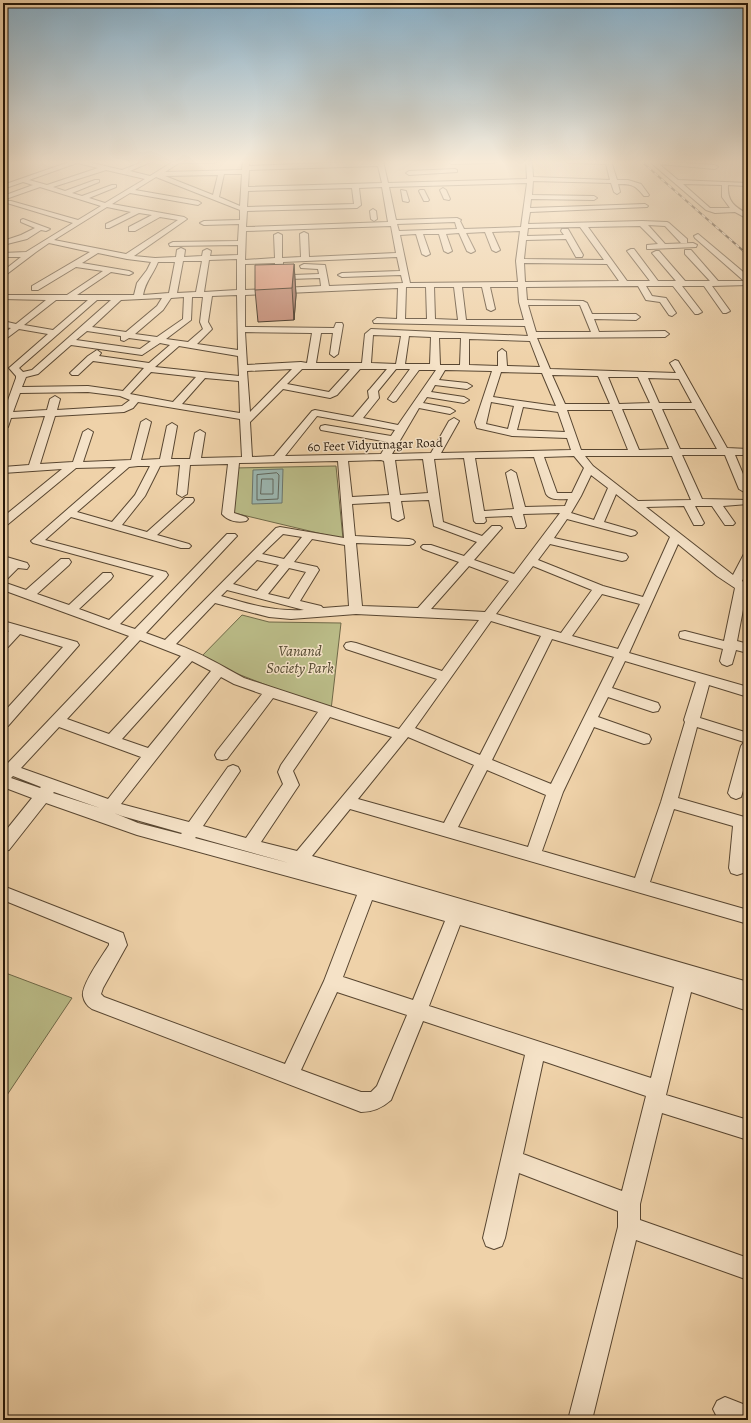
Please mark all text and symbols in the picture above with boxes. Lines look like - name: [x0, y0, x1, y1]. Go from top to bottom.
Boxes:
- street label: 60 Feet Vidyutnagar Road: [307, 434, 443, 455]
- park label: Vanand Society Park: [266, 641, 334, 678]

